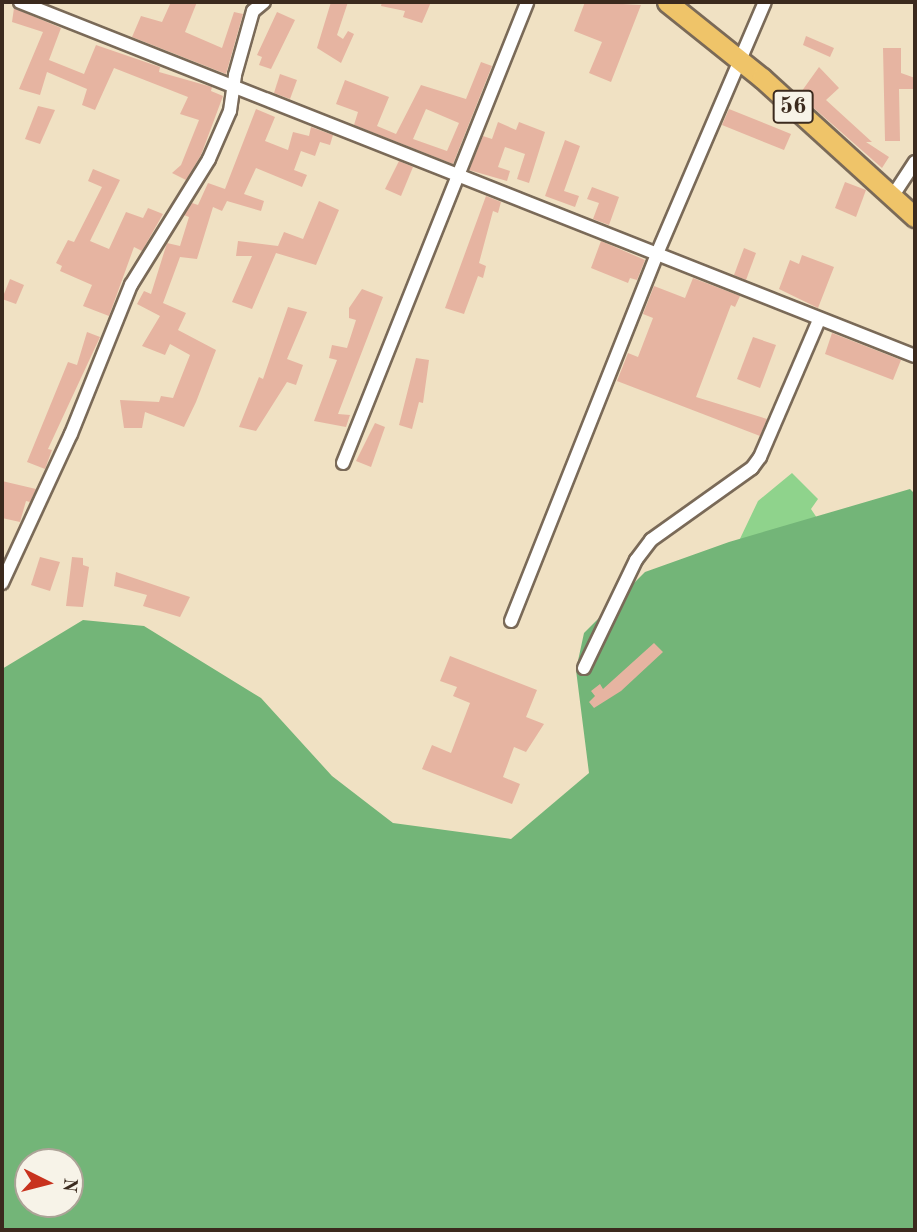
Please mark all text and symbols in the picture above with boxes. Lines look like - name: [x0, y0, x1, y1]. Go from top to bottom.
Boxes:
- road number: 56: [772, 88, 814, 127]
- north arrow: [14, 1148, 84, 1218]
- text: N: [58, 1177, 79, 1193]

